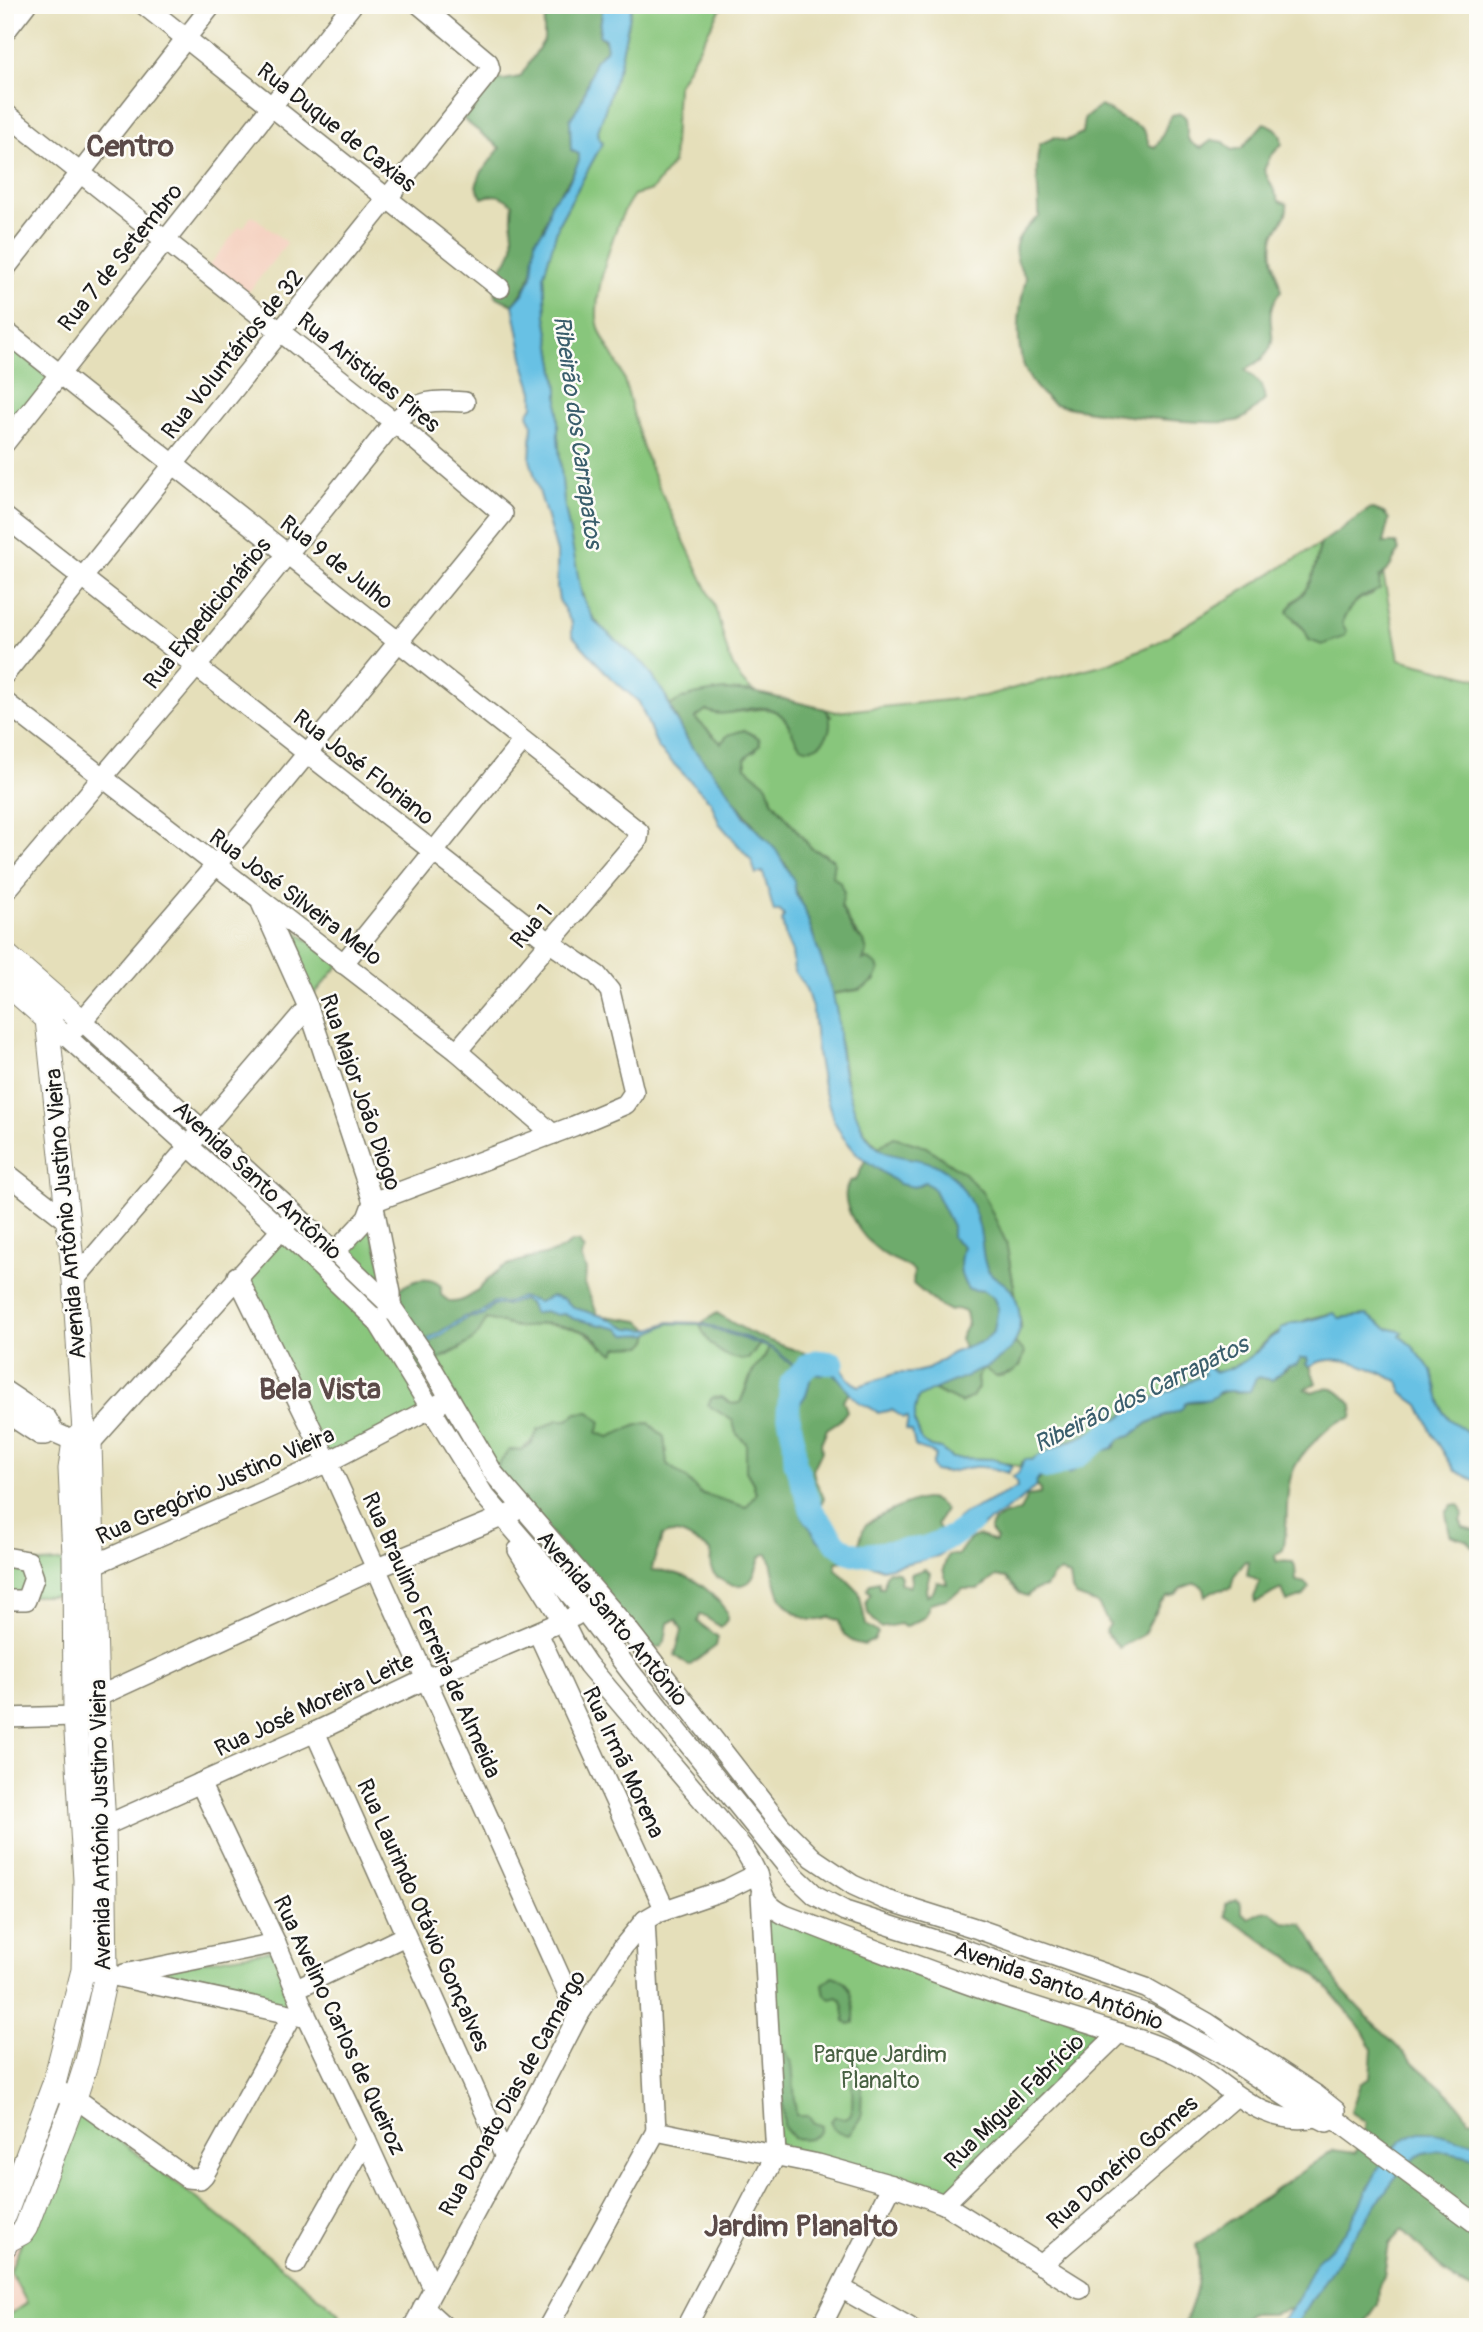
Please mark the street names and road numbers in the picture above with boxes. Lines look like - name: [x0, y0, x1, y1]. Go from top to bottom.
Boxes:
- street label: Rua Duque de Caxias: [251, 56, 422, 199]
- street label: Rua 7 de Setembro: [52, 177, 189, 337]
- street label: Rua Voluntários de 32: [155, 264, 310, 445]
- street label: Rua Aristides Pires: [291, 306, 446, 439]
- street label: Rua 9 de Julho: [274, 509, 399, 616]
- street label: Rua Expedicionários: [137, 532, 278, 695]
- street label: Rua José Floriano: [287, 703, 440, 832]
- street label: Rua José Silveira Melo: [203, 823, 388, 972]
- street label: Rua 1: [504, 898, 559, 955]
- street label: Rua Major João Diogo: [313, 990, 408, 1194]
- street label: Avenida Antônio Justino Vieira: [38, 1067, 93, 1361]
- street label: Avenida Santo Antônio: [167, 1095, 348, 1266]
- street label: Rua Gregório Justino Vieira: [92, 1420, 339, 1551]
- street label: Rua Braulino Ferreira de Almeida: [355, 1488, 508, 1783]
- street label: Avenida Santo Antônio: [531, 1524, 695, 1712]
- street label: Rua José Moreira Leite: [210, 1645, 419, 1763]
- street label: Avenida Antônio Justino Vieira: [83, 1679, 118, 1971]
- street label: Rua Irmã Morena: [576, 1682, 671, 1843]
- street label: Rua Laurindo Otávio Gonçalves: [350, 1774, 497, 2056]
- street label: Rua Avelino Carlos de Queiroz: [267, 1891, 413, 2160]
- street label: Avenida Santo Antônio: [950, 1934, 1167, 2037]
- street label: Rua Donato Dias de Camargo: [433, 1965, 592, 2221]
- street label: Rua Miguel Fabrício: [938, 2027, 1090, 2175]
- street label: Rua Donério Gomes: [1041, 2089, 1204, 2236]

